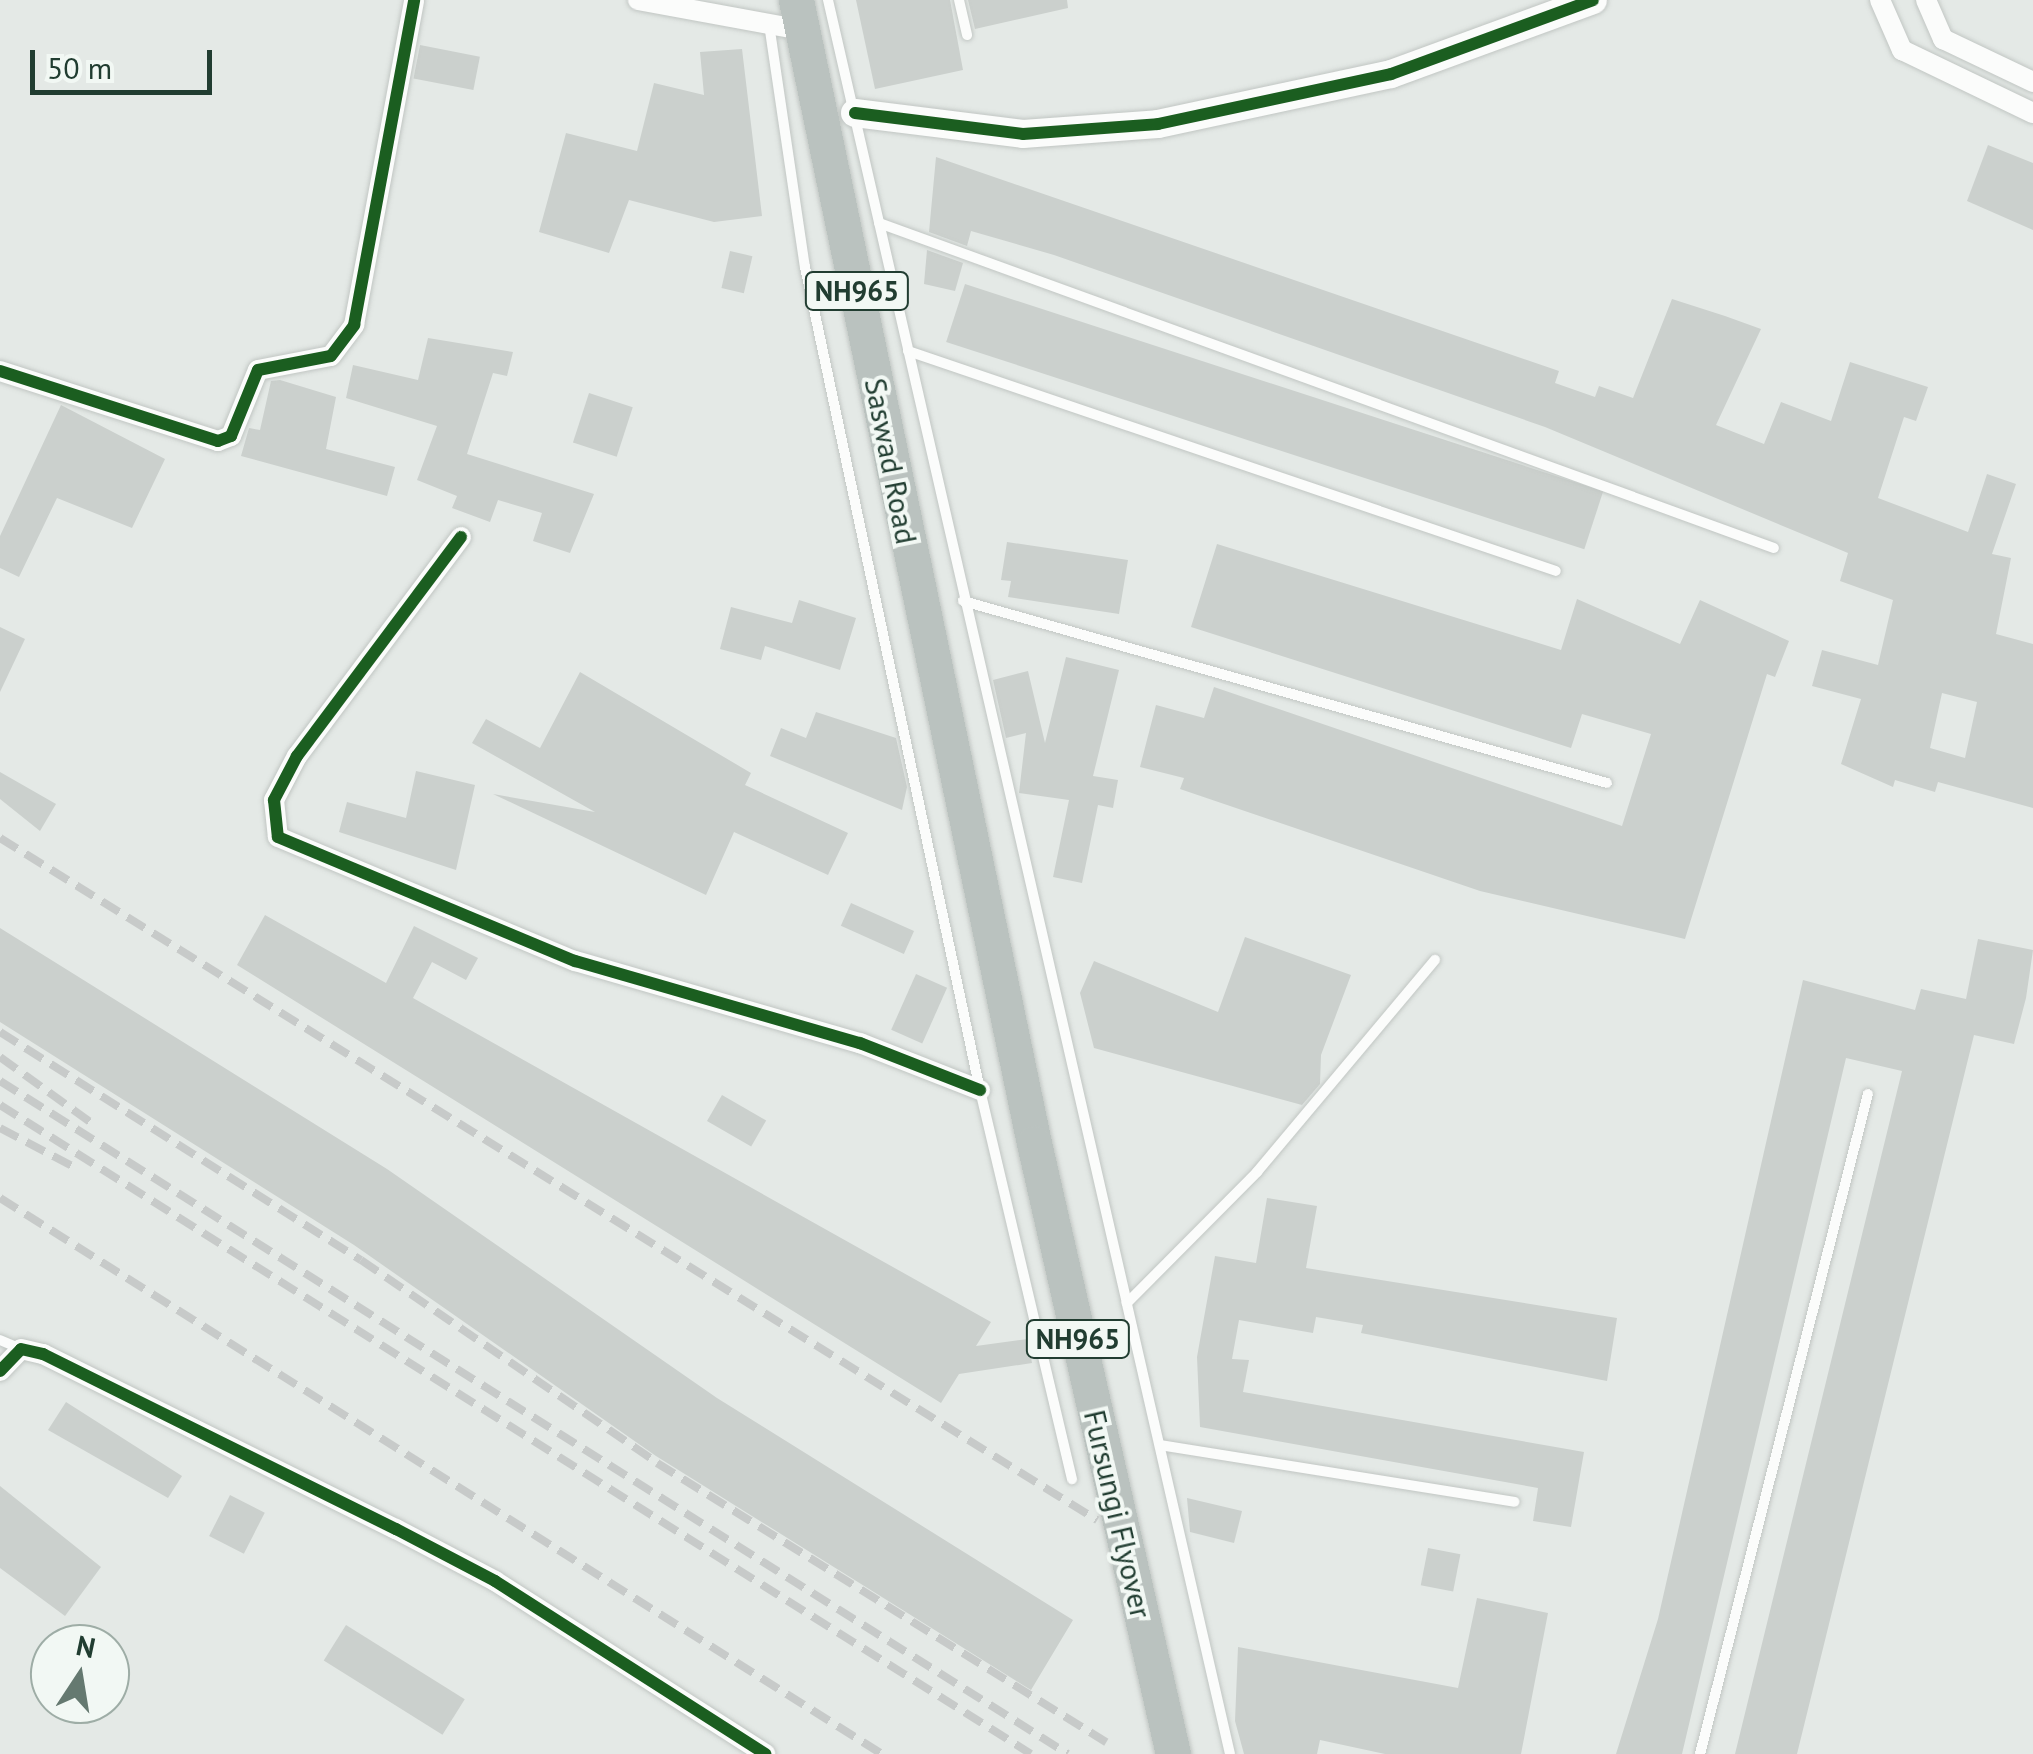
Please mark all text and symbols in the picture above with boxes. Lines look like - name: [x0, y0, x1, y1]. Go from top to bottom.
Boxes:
- scale bar: [35, 30, 218, 92]
- text: 50 m: [47, 48, 112, 87]
- road number: NH965: [804, 268, 910, 314]
- street label: Saswad Road: [857, 375, 925, 547]
- road number: NH965: [1026, 1316, 1130, 1362]
- street label: Fursungi Flyover: [1077, 1406, 1159, 1622]
- north arrow: [30, 1624, 130, 1724]
- text: N: [73, 1626, 99, 1666]

